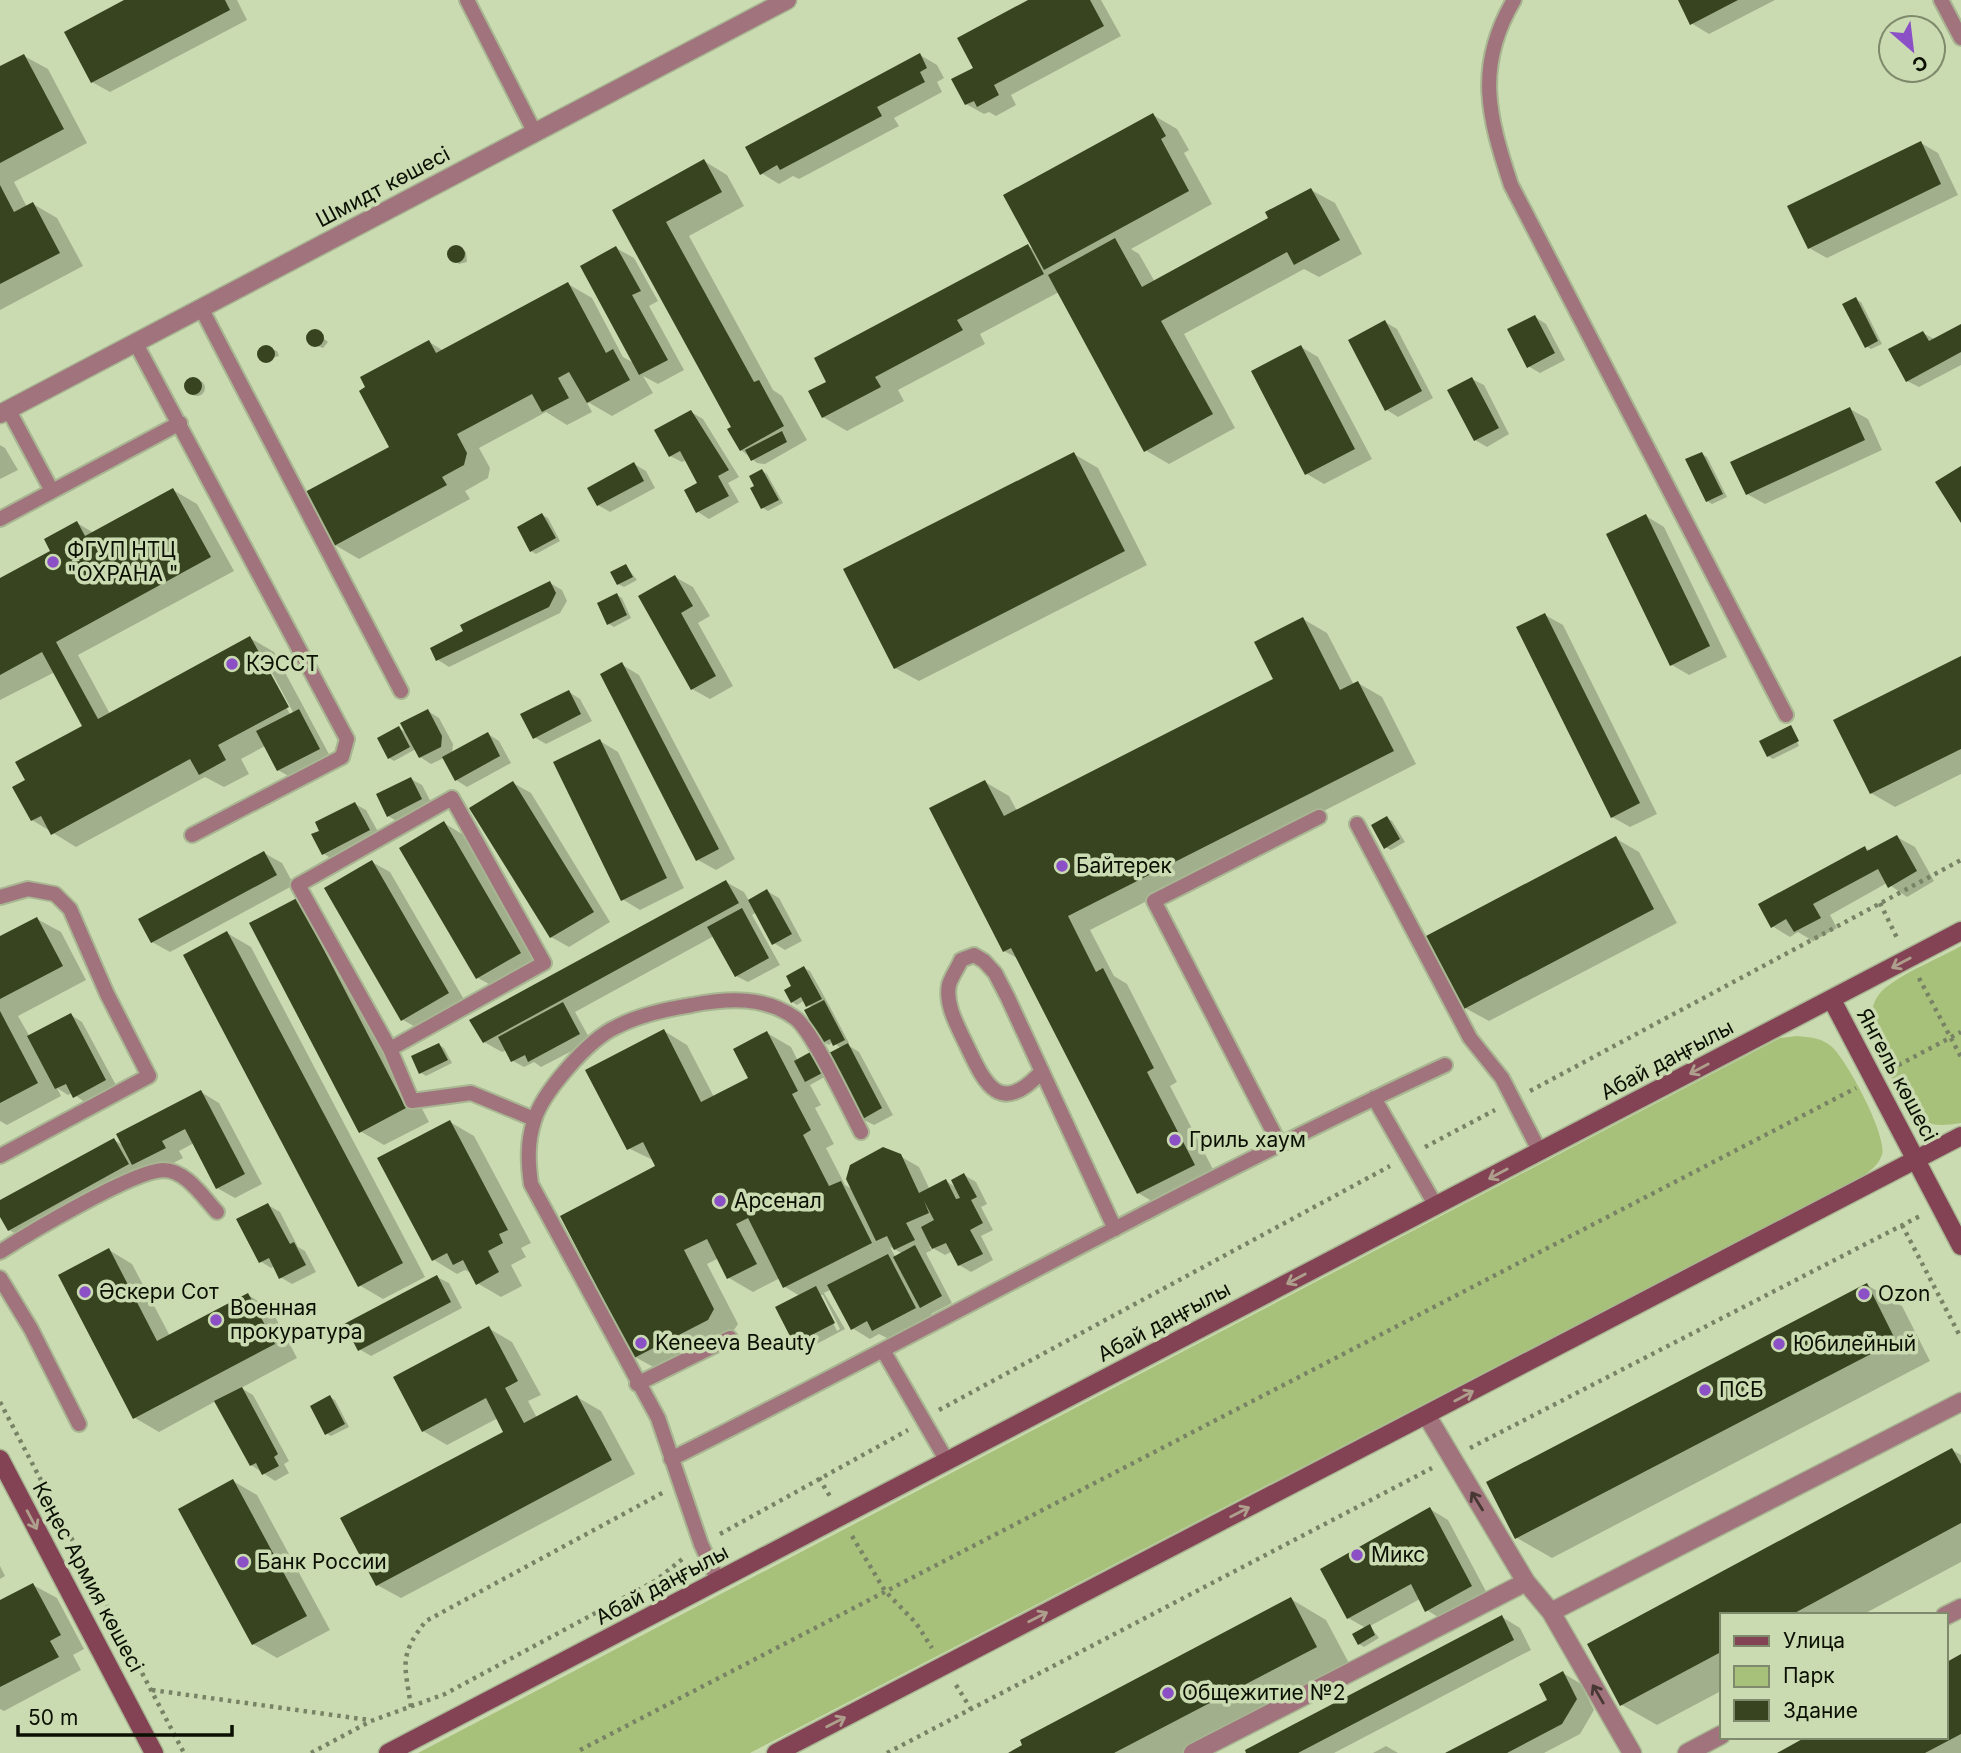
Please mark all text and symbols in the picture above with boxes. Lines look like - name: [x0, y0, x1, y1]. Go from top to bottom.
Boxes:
- north arrow: [1877, 14, 1947, 84]
- text: С: [1908, 50, 1931, 77]
- street label: Шмидт көшесі: [312, 141, 454, 232]
- place label: ФГУП НТЦ "ОХРАНА ": [67, 537, 179, 586]
- marker: ФГУП НТЦ "ОХРАНА ": [45, 554, 61, 570]
- place label: КЭССТ: [246, 651, 319, 676]
- marker: КЭССТ: [224, 656, 240, 672]
- place label: Байтерек: [1076, 853, 1173, 878]
- marker: Байтерек: [1054, 858, 1070, 874]
- one-way arrow: [1891, 957, 1912, 970]
- street label: Янгель көшесі: [1852, 1004, 1943, 1145]
- street label: Абай даңғылы: [1596, 1014, 1737, 1105]
- one-way arrow: [1689, 1062, 1710, 1076]
- place label: Гриль хаум: [1189, 1127, 1306, 1152]
- marker: Гриль хаум: [1167, 1132, 1183, 1148]
- one-way arrow: [1488, 1168, 1509, 1181]
- place label: Арсенал: [734, 1188, 822, 1213]
- marker: Арсенал: [712, 1193, 728, 1209]
- one-way arrow: [1286, 1273, 1307, 1287]
- street label: Абай даңғылы: [1093, 1276, 1234, 1367]
- place label: Әскери Сот: [99, 1279, 219, 1304]
- place label: Ozon: [1878, 1281, 1930, 1306]
- marker: Әскери Сот: [77, 1284, 93, 1300]
- marker: Ozon: [1856, 1286, 1872, 1302]
- place label: Военная прокуратура: [230, 1295, 363, 1344]
- marker: Военная прокуратура: [208, 1312, 224, 1328]
- place label: Keneeva Beauty: [655, 1330, 816, 1355]
- place label: Юбилейный: [1793, 1331, 1916, 1356]
- marker: Keneeva Beauty: [633, 1335, 649, 1351]
- marker: Юбилейный: [1771, 1336, 1787, 1352]
- place label: ПСБ: [1719, 1377, 1764, 1402]
- marker: ПСБ: [1697, 1382, 1713, 1398]
- one-way arrow: [1453, 1389, 1474, 1402]
- street label: Кеңес Армия көшесі: [28, 1477, 149, 1676]
- one-way arrow: [1470, 1492, 1484, 1512]
- one-way arrow: [1230, 1505, 1250, 1519]
- one-way arrow: [25, 1509, 39, 1530]
- street label: Абай даңғылы: [591, 1539, 732, 1630]
- place label: Микс: [1371, 1542, 1425, 1567]
- marker: Микс: [1349, 1547, 1365, 1563]
- place label: Банк России: [257, 1549, 387, 1574]
- marker: Банк России: [235, 1554, 251, 1570]
- one-way arrow: [1028, 1609, 1048, 1623]
- legend: [1720, 1613, 1947, 1739]
- text: Улица: [1783, 1628, 1845, 1653]
- text: Парк: [1783, 1663, 1835, 1688]
- place label: Общежитие №2: [1182, 1680, 1346, 1705]
- one-way arrow: [1591, 1684, 1605, 1704]
- marker: Общежитие №2: [1160, 1685, 1176, 1701]
- scale bar: [18, 1694, 231, 1738]
- text: Здание: [1783, 1698, 1858, 1723]
- text: 50 m: [28, 1705, 78, 1730]
- one-way arrow: [826, 1714, 846, 1728]

